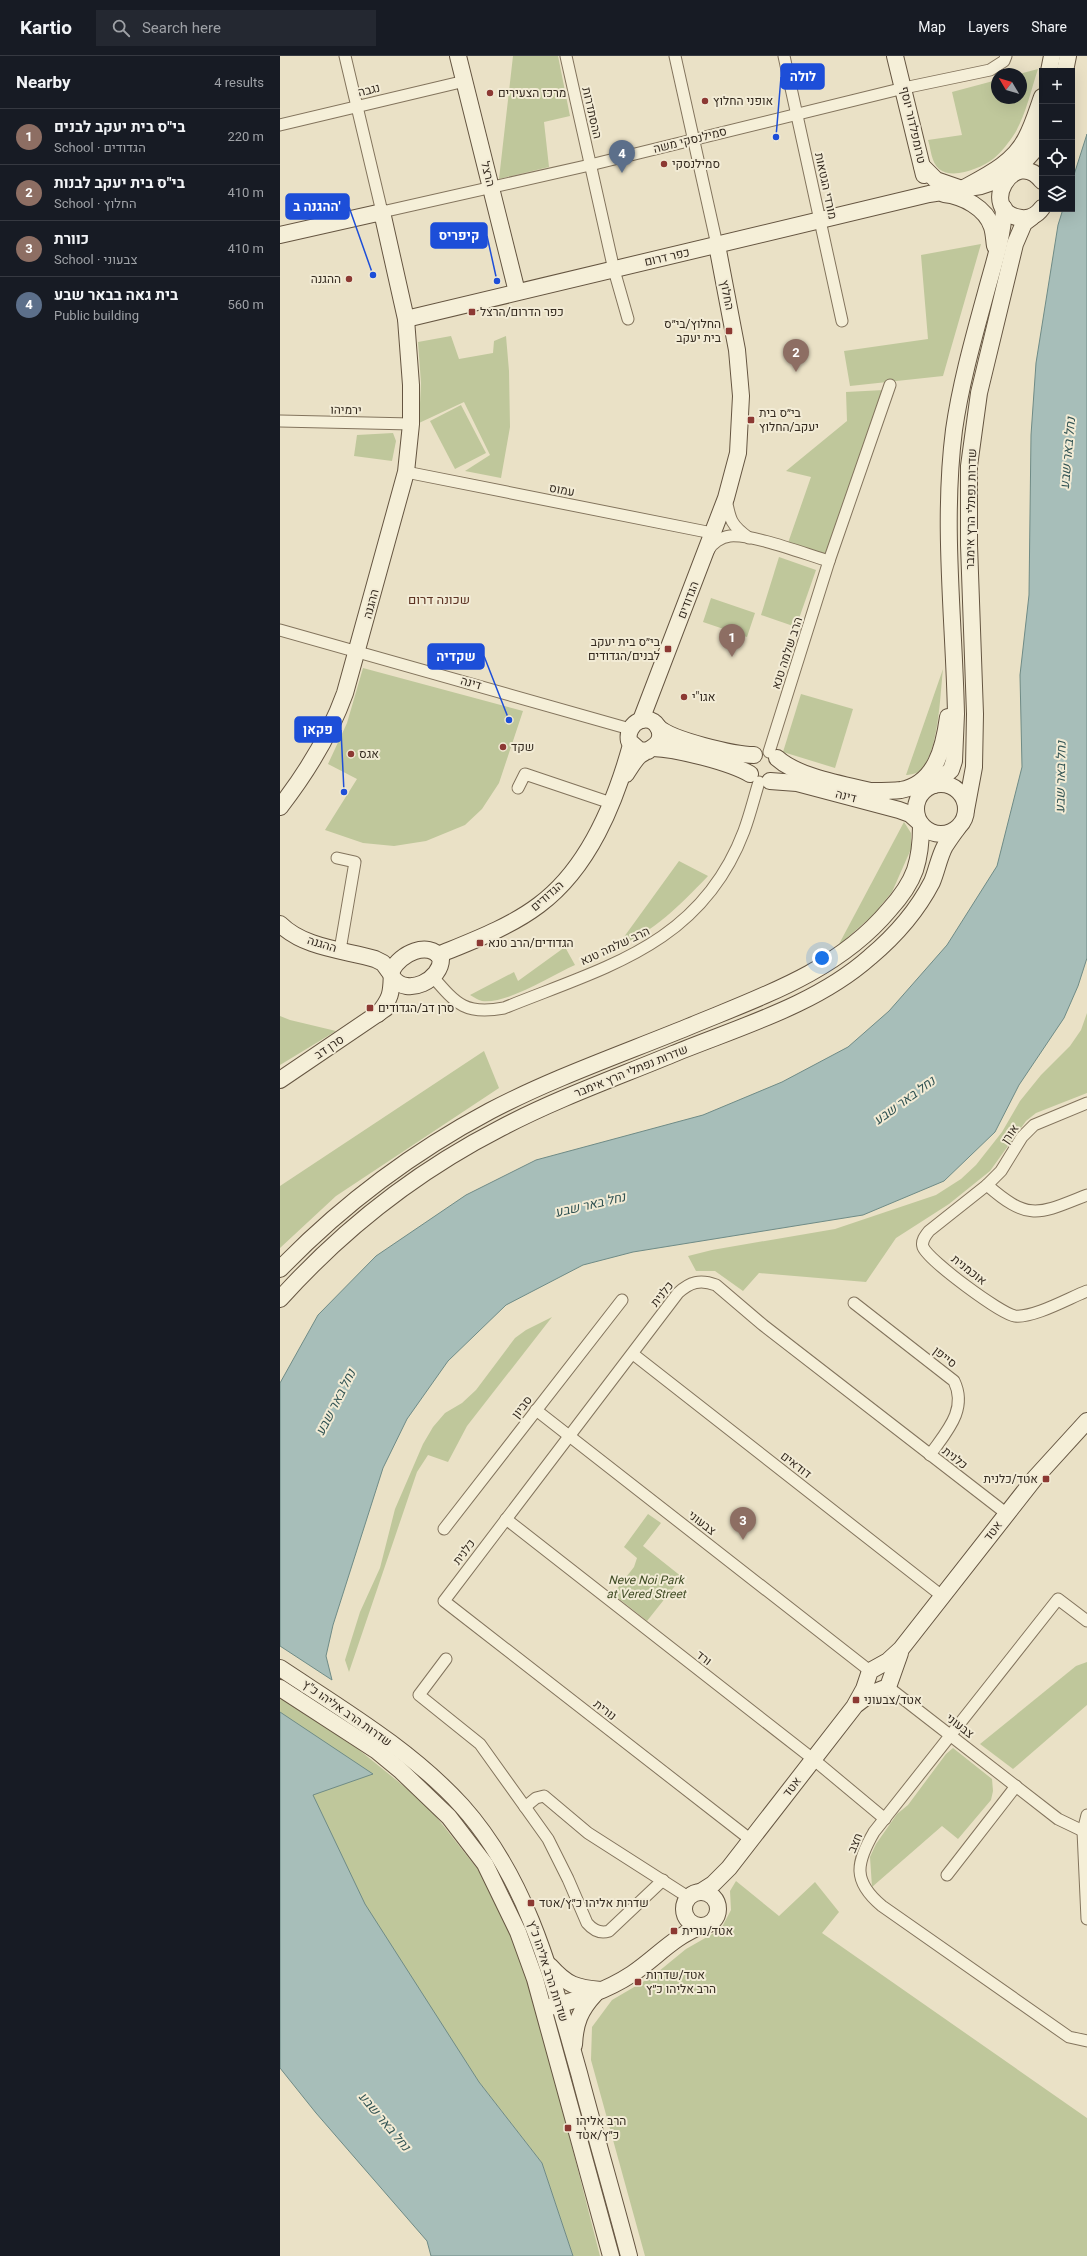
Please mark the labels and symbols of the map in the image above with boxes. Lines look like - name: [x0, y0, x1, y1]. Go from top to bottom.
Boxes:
- callout: לולה: [781, 64, 824, 89]
- text: לולה: [790, 67, 816, 86]
- north arrow: [991, 68, 1027, 104]
- street label: נגבה: [356, 79, 382, 101]
- place label: מרכז הצעירים: [498, 84, 566, 102]
- street label: ההסתדרות: [577, 85, 607, 141]
- street label: טרומפלדור יוסף: [895, 85, 931, 165]
- marker: מרכז הצעירים: [485, 88, 495, 98]
- place label: אופני החלוץ: [713, 92, 773, 110]
- marker: אופני החלוץ: [700, 96, 710, 106]
- street label: סמילנסקי משה: [651, 122, 729, 158]
- pin: 4: [609, 140, 635, 173]
- street label: מורדי הגטאות: [810, 151, 842, 221]
- place label: סמילנסקי: [672, 155, 720, 173]
- street label: הרצל: [476, 159, 500, 189]
- marker: סמילנסקי: [659, 159, 669, 169]
- callout: ההגנה ב': [286, 194, 349, 219]
- text: ההגנה ב': [293, 197, 341, 216]
- callout: קיפריס: [431, 223, 487, 248]
- text: קיפריס: [439, 226, 479, 245]
- street label: כפר דרום: [642, 243, 692, 271]
- place label: ההגנה: [311, 270, 341, 288]
- marker: ההגנה: [344, 274, 354, 284]
- street label: החלוץ: [715, 278, 739, 312]
- place label: כפר הדרום/הרצל: [480, 303, 564, 321]
- marker: כפר הדרום/הרצל: [467, 307, 477, 317]
- place label: החלוץ/בי״ס בית יעקב: [664, 315, 722, 347]
- marker: החלוץ/בי״ס בית יעקב: [724, 326, 734, 336]
- pin: 2: [783, 339, 809, 372]
- street label: ירמיהו: [330, 401, 362, 419]
- place label: בי״ס בית יעקב/החלוץ: [759, 404, 819, 436]
- marker: בי״ס בית יעקב/החלוץ: [746, 415, 756, 425]
- water label: נחל באר שבע: [1055, 415, 1080, 490]
- street label: שדרות נפתלי הרץ אימבר: [961, 448, 981, 570]
- street label: עמוס: [548, 479, 576, 501]
- street label: הגדודים: [673, 579, 703, 621]
- street label: ההגנה: [358, 587, 384, 621]
- district label: שכונה דרום: [408, 590, 470, 609]
- street label: הרב שלמה טנא: [767, 615, 807, 691]
- pin: 1: [719, 624, 745, 657]
- place label: בי״ס בית יעקב לבנים/הגדודים: [588, 633, 661, 665]
- callout: שקדיה: [428, 644, 484, 669]
- marker: בי״ס בית יעקב לבנים/הגדודים: [663, 644, 673, 654]
- text: שקדיה: [436, 647, 476, 666]
- street label: דינה: [458, 671, 484, 695]
- place label: אגו"י: [692, 688, 716, 706]
- marker: אגו"י: [679, 692, 689, 702]
- callout: פקאן: [295, 717, 341, 742]
- text: פקאן: [303, 720, 333, 739]
- place label: שקד: [511, 738, 534, 756]
- water label: נחל באר שבע: [1050, 740, 1071, 813]
- marker: שקד: [498, 742, 508, 752]
- place label: אגס: [359, 745, 379, 763]
- marker: אגס: [346, 749, 356, 759]
- street label: דינה: [833, 785, 859, 807]
- street label: הגדודים: [526, 876, 568, 916]
- street label: הרב שלמה טנא: [577, 922, 653, 970]
- street label: ההגנה: [305, 931, 339, 957]
- place label: הגדודים/הרב טנא: [488, 934, 574, 952]
- marker: הגדודים/הרב טנא: [475, 938, 485, 948]
- your location: [812, 948, 832, 968]
- place label: סרן דב/הגדודים: [378, 999, 454, 1017]
- marker: סרן דב/הגדודים: [365, 1003, 375, 1013]
- street label: סרן דב: [310, 1030, 348, 1064]
- street label: שדרות נפתלי הרץ אימבר: [571, 1040, 691, 1102]
- water label: נחל באר שבע: [870, 1071, 940, 1129]
- street label: אורן: [997, 1120, 1023, 1148]
- water label: נחל באר שבע: [553, 1187, 629, 1222]
- street label: אוכמנית: [947, 1250, 991, 1290]
- street label: כלנית: [646, 1277, 678, 1311]
- street label: סייפן: [929, 1342, 961, 1372]
- water label: נחל באר שבע: [311, 1365, 361, 1439]
- street label: סביון: [507, 1392, 537, 1422]
- street label: כלנית: [938, 1442, 972, 1474]
- street label: דודאים: [777, 1447, 815, 1483]
- place label: אטד/כלנית: [984, 1470, 1038, 1488]
- marker: אטד/כלנית: [1041, 1474, 1051, 1484]
- street label: צבעוני: [684, 1506, 720, 1540]
- pin: 3: [730, 1507, 756, 1540]
- street label: אטד: [979, 1517, 1007, 1545]
- street label: כלנית: [448, 1535, 480, 1569]
- park label: Neve Noi Park at Vered Street: [606, 1571, 688, 1603]
- street label: ורד: [692, 1646, 716, 1670]
- street label: שדרות הרב אליהו כ"ץ: [299, 1675, 395, 1751]
- place label: אטד/צבעוני: [864, 1691, 922, 1709]
- street label: נורית: [590, 1695, 620, 1725]
- marker: אטד/צבעוני: [851, 1695, 861, 1705]
- street label: צבעוני: [942, 1709, 978, 1743]
- street label: אטד: [778, 1773, 806, 1801]
- street label: חצב: [843, 1830, 867, 1856]
- place label: שדרות אליהו כ״ץ/אטד: [539, 1894, 649, 1912]
- marker: שדרות אליהו כ״ץ/אטד: [526, 1898, 536, 1908]
- street label: שדרות הרב אליהו כ"ץ: [523, 1918, 573, 2024]
- place label: אטד/נורית: [682, 1922, 734, 1940]
- marker: אטד/נורית: [669, 1926, 679, 1936]
- place label: אטד/שדרות הרב אליהו כ״ץ: [646, 1966, 716, 1998]
- marker: אטד/שדרות הרב אליהו כ״ץ: [633, 1977, 643, 1987]
- water label: נחל באר שבע: [354, 2088, 416, 2156]
- place label: הרב אליהו כ״ץ/אטד: [576, 2112, 626, 2144]
- marker: הרב אליהו כ״ץ/אטד: [563, 2123, 573, 2133]

